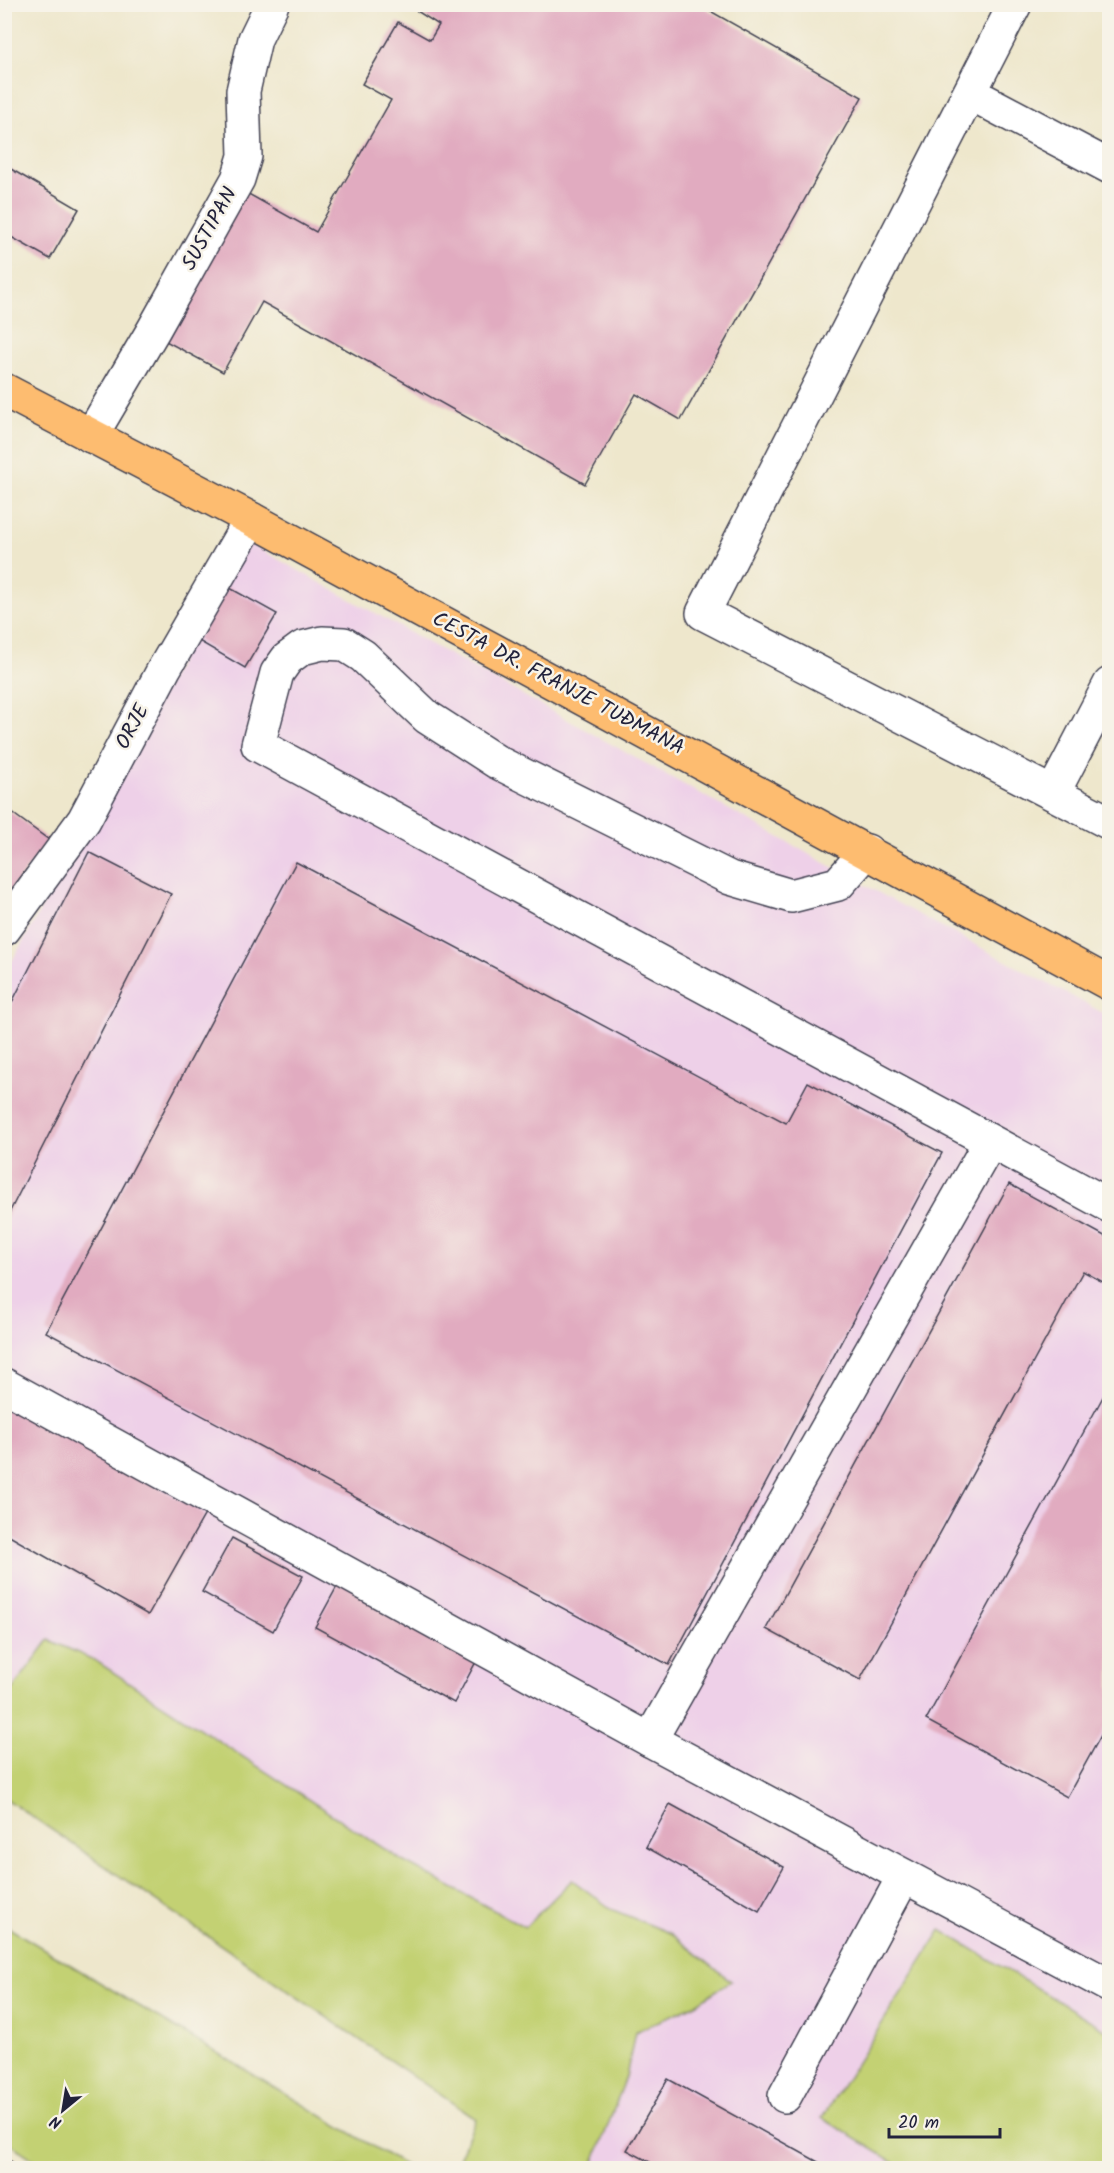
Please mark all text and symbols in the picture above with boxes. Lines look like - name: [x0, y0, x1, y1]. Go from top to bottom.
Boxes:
- street label: SUSTIPAN: [174, 181, 246, 277]
- street label: CESTA DR. FRANJE TUĐMANA: [426, 603, 690, 765]
- street label: ORJE: [107, 698, 159, 756]
- north arrow: [33, 2080, 93, 2140]
- scale bar: [889, 2101, 1000, 2139]
- text: N: [46, 2108, 67, 2135]
- text: 20 m: [898, 2109, 939, 2138]

